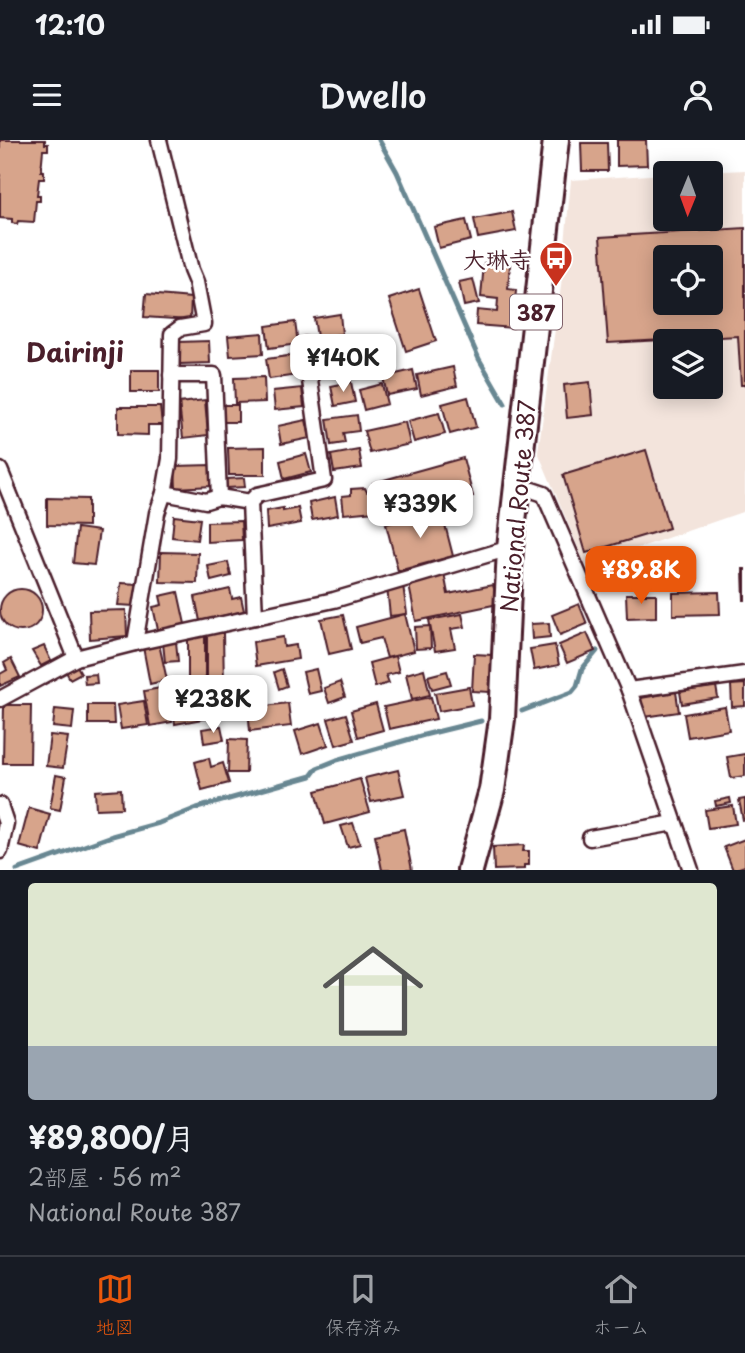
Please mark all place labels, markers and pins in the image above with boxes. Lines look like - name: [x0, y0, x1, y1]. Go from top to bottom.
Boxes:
- bus stop icon: 大琳寺: [537, 239, 575, 288]
- place label: 大琳寺: [463, 241, 532, 276]
- pin: ¥140K: [294, 334, 392, 394]
- pin: ¥339K: [371, 480, 469, 540]
- pin: ¥89.8K: [584, 546, 698, 606]
- pin: ¥238K: [164, 676, 262, 735]

